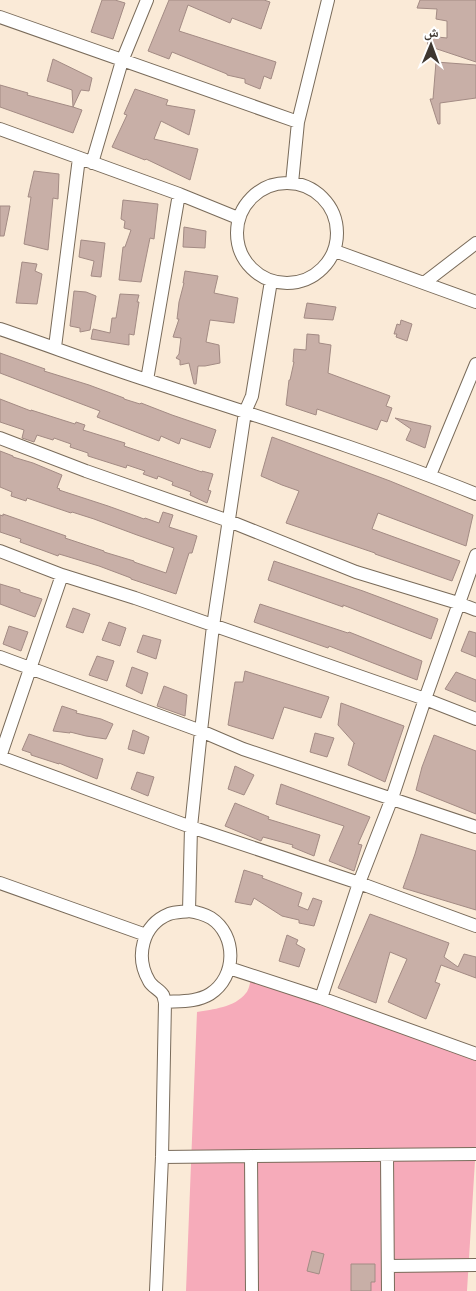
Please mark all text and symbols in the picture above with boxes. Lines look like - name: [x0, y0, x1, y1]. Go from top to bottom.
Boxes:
- north arrow: [406, 20, 456, 70]
- text: ش: [424, 23, 439, 41]

